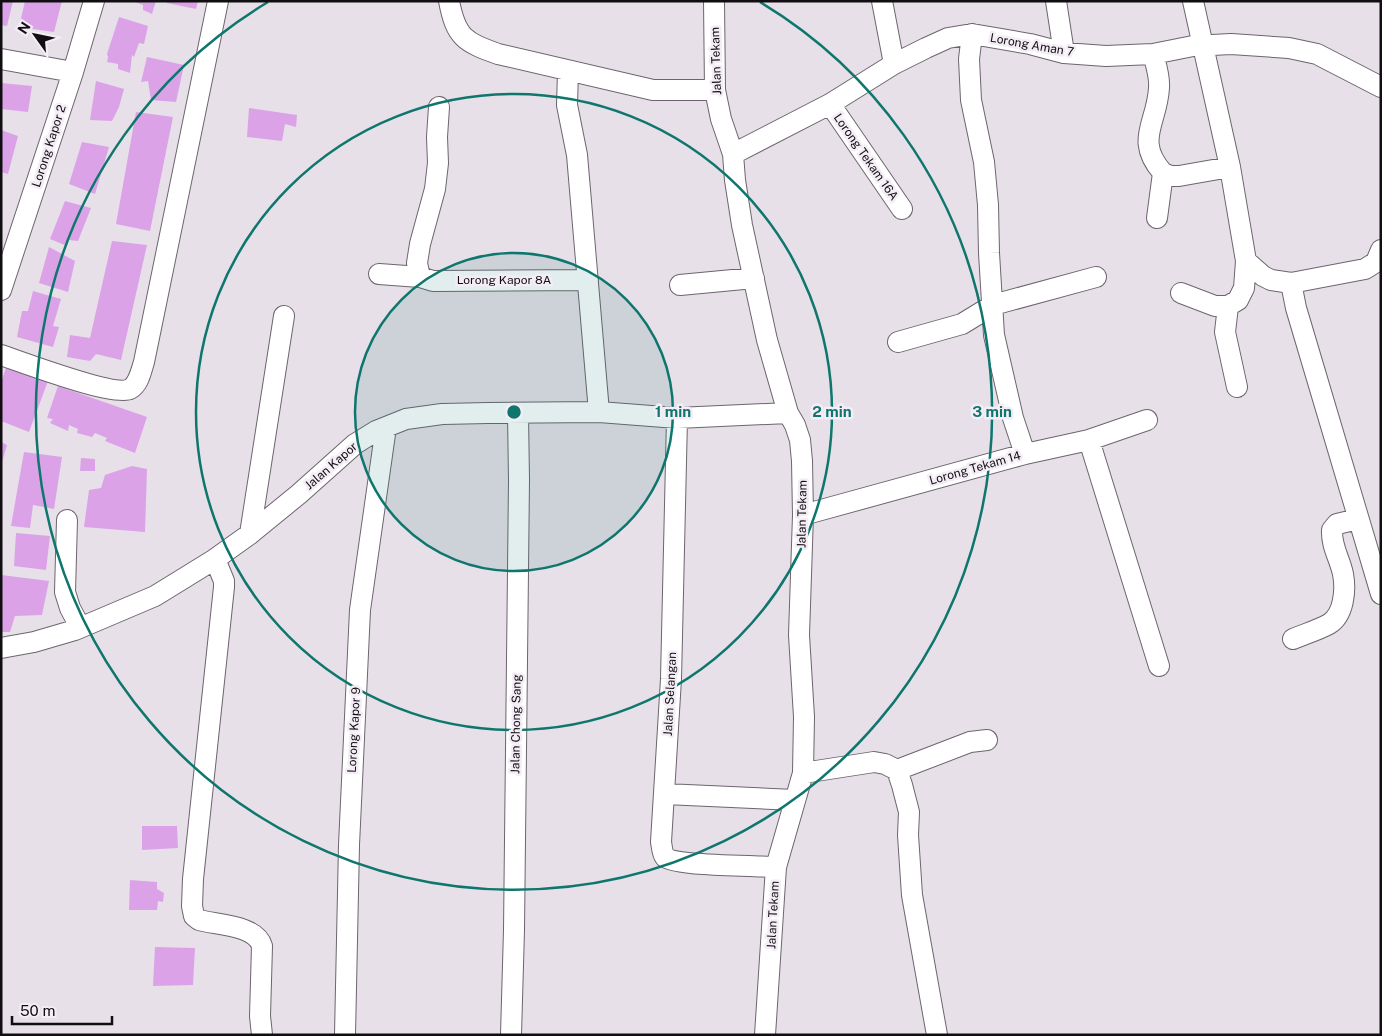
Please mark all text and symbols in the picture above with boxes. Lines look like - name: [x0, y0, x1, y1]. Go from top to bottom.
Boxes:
- north arrow: [10, 10, 60, 60]
- text: N: [14, 19, 34, 37]
- street label: Jalan Tekam: [708, 27, 724, 95]
- street label: Lorong Aman 7: [989, 31, 1075, 59]
- street label: Lorong Kapor 2: [29, 103, 69, 189]
- street label: Lorong Tekam 16A: [831, 111, 901, 203]
- street label: Lorong Kapor 8A: [457, 273, 552, 287]
- centre of rings: [505, 403, 523, 421]
- text: 1 min: [655, 403, 691, 420]
- text: 2 min: [812, 403, 852, 420]
- text: 3 min: [972, 403, 1012, 420]
- street label: Jalan Kapor: [302, 439, 360, 493]
- street label: Lorong Tekam 14: [928, 448, 1023, 488]
- street label: Jalan Tekam: [794, 480, 810, 548]
- street label: Jalan Selangan: [661, 652, 679, 736]
- street label: Jalan Chong Sang: [508, 674, 524, 774]
- street label: Lorong Kapor 9: [345, 687, 363, 773]
- street label: Jalan Tekam: [764, 881, 782, 949]
- scale bar: [12, 994, 112, 1026]
- text: 50 m: [20, 1002, 55, 1019]

